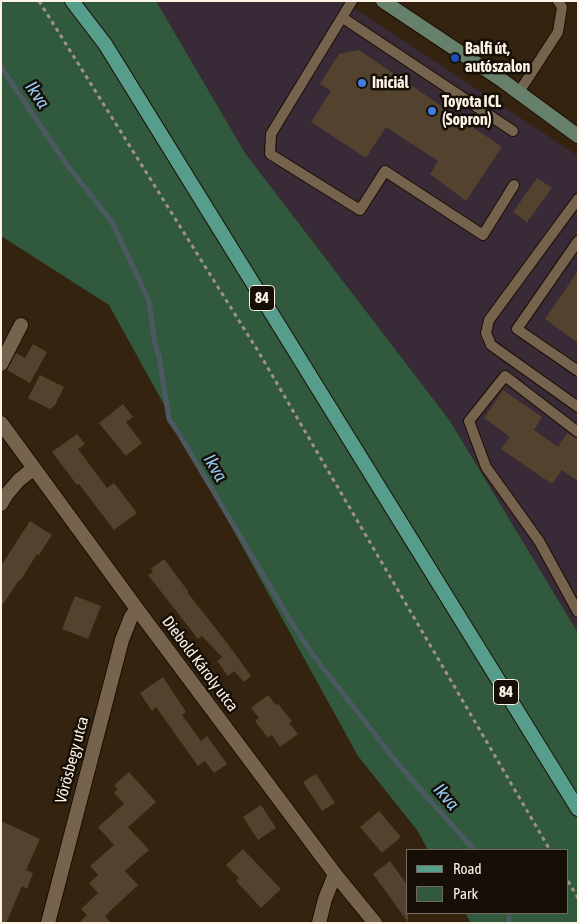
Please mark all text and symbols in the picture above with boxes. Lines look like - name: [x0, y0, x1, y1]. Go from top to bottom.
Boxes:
- place label: Balfi út, autószalon: [465, 39, 530, 77]
- marker: Balfi út, autószalon: [449, 52, 461, 64]
- place label: Iniciál: [372, 73, 409, 93]
- water label: Ikva: [20, 77, 54, 113]
- marker: Iniciál: [356, 77, 368, 89]
- place label: Toyota ICL (Sopron): [442, 92, 501, 130]
- marker: Toyota ICL (Sopron): [426, 105, 438, 117]
- road number: 84: [250, 286, 274, 310]
- water label: Ikva: [199, 450, 231, 486]
- street label: Diebold Károly utca: [158, 613, 242, 715]
- road number: 84: [494, 680, 518, 704]
- street label: Vörösbegy utca: [51, 715, 93, 805]
- water label: Ikva: [429, 779, 463, 815]
- legend: [406, 849, 569, 914]
- text: Road: [453, 860, 482, 877]
- text: Park: [453, 885, 478, 902]

